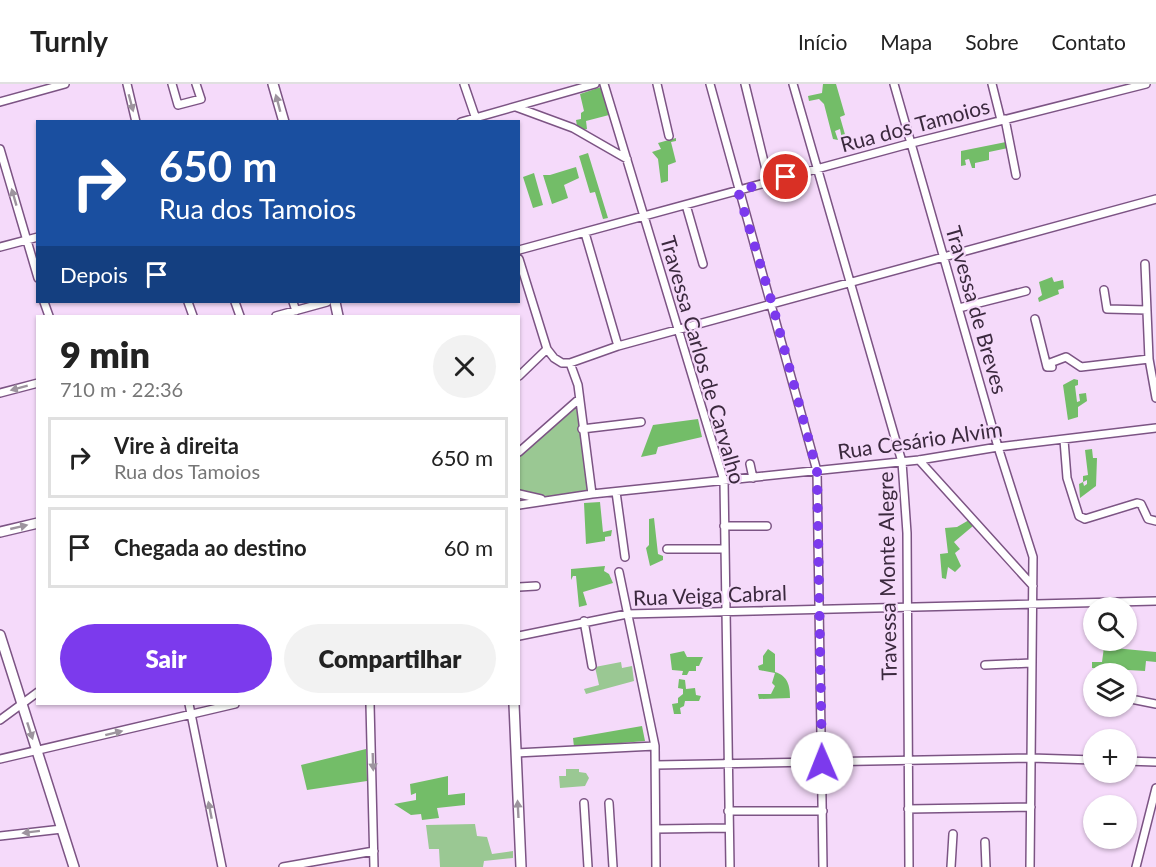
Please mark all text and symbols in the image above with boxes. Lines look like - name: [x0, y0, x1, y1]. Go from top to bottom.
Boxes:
- text: Turnly: [30, 24, 108, 58]
- text: Início: [798, 29, 847, 54]
- text: Mapa: [880, 29, 932, 54]
- text: Sobre: [965, 29, 1018, 54]
- text: Contato: [1051, 29, 1126, 54]
- street label: Rua dos Tamoios: [837, 93, 992, 156]
- one-way arrow: [127, 94, 137, 112]
- one-way arrow: [273, 94, 283, 112]
- text: 650 m: [159, 141, 277, 191]
- icon: right: [60, 144, 138, 222]
- pin: [760, 151, 811, 202]
- icon: arrive: [769, 160, 802, 193]
- one-way arrow: [9, 188, 18, 206]
- text: Rua dos Tamoios: [159, 192, 356, 225]
- street label: Travessa de Breves: [941, 223, 1013, 397]
- street label: Travessa Carlos de Carvalho: [656, 233, 751, 487]
- icon: arrive: [140, 258, 173, 291]
- text: Depois: [60, 261, 128, 288]
- text: 9 min: [60, 332, 150, 376]
- button: close: [433, 335, 496, 398]
- text: 710 m · 22:36: [60, 377, 183, 401]
- one-way arrow: [10, 384, 28, 393]
- street label: Rua Cesário Alvim: [836, 416, 1004, 463]
- text: Vire à direita: [114, 432, 239, 459]
- icon: right: [63, 441, 96, 474]
- text: 650 m: [431, 444, 493, 471]
- text: Rua dos Tamoios: [114, 459, 260, 483]
- street label: Travessa Monte Alegre: [872, 471, 901, 681]
- one-way arrow: [10, 522, 28, 532]
- icon: arrive: [63, 531, 96, 564]
- text: Chegada ao destino: [114, 534, 307, 561]
- text: 60 m: [444, 534, 493, 561]
- street label: Rua Veiga Cabral: [633, 579, 787, 610]
- map controls: [1083, 597, 1137, 849]
- button: search: [1083, 597, 1137, 651]
- button: Sair: [60, 624, 272, 693]
- button: Compartilhar: [284, 624, 496, 693]
- button: layers: [1083, 663, 1137, 717]
- one-way arrow: [26, 722, 35, 740]
- one-way arrow: [105, 728, 123, 738]
- button: +: [1083, 729, 1137, 783]
- position arrow: [790, 731, 854, 795]
- one-way arrow: [369, 752, 378, 771]
- button: −: [1083, 795, 1137, 849]
- one-way arrow: [514, 799, 523, 818]
- one-way arrow: [205, 800, 214, 819]
- one-way arrow: [21, 827, 40, 837]

